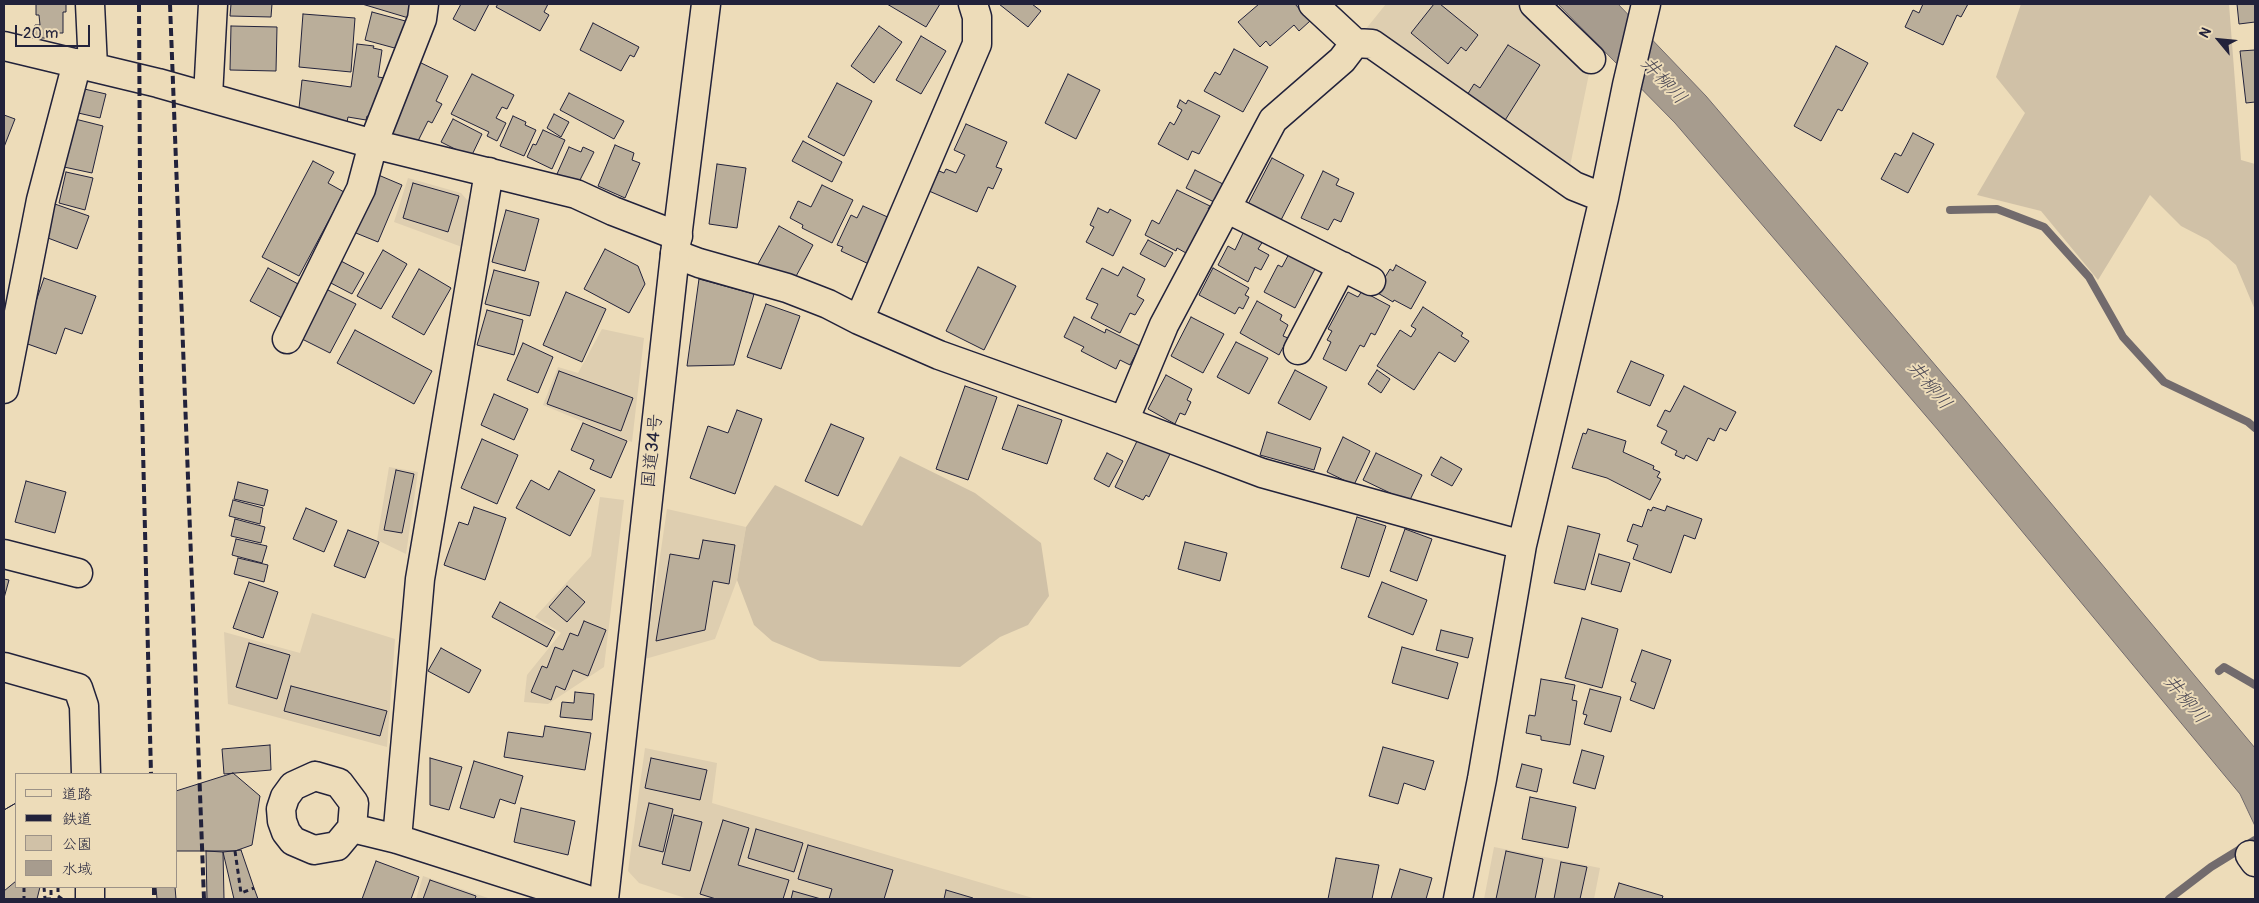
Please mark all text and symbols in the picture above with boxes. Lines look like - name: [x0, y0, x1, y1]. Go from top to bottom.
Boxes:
- scale bar: [18, 15, 92, 47]
- north arrow: [2194, 15, 2244, 65]
- text: 20 m: [23, 24, 58, 43]
- text: N: [2196, 25, 2215, 41]
- water label: 井柳川: [1635, 52, 1691, 110]
- water label: 井柳川: [1902, 357, 1956, 415]
- street label: 国道34号: [638, 413, 668, 489]
- water label: 井柳川: [2158, 671, 2212, 729]
- legend: [15, 773, 178, 888]
- text: 道路: [62, 785, 92, 804]
- text: 鉄道: [62, 810, 92, 829]
- text: 公園: [62, 835, 92, 854]
- text: 水域: [62, 860, 92, 879]

